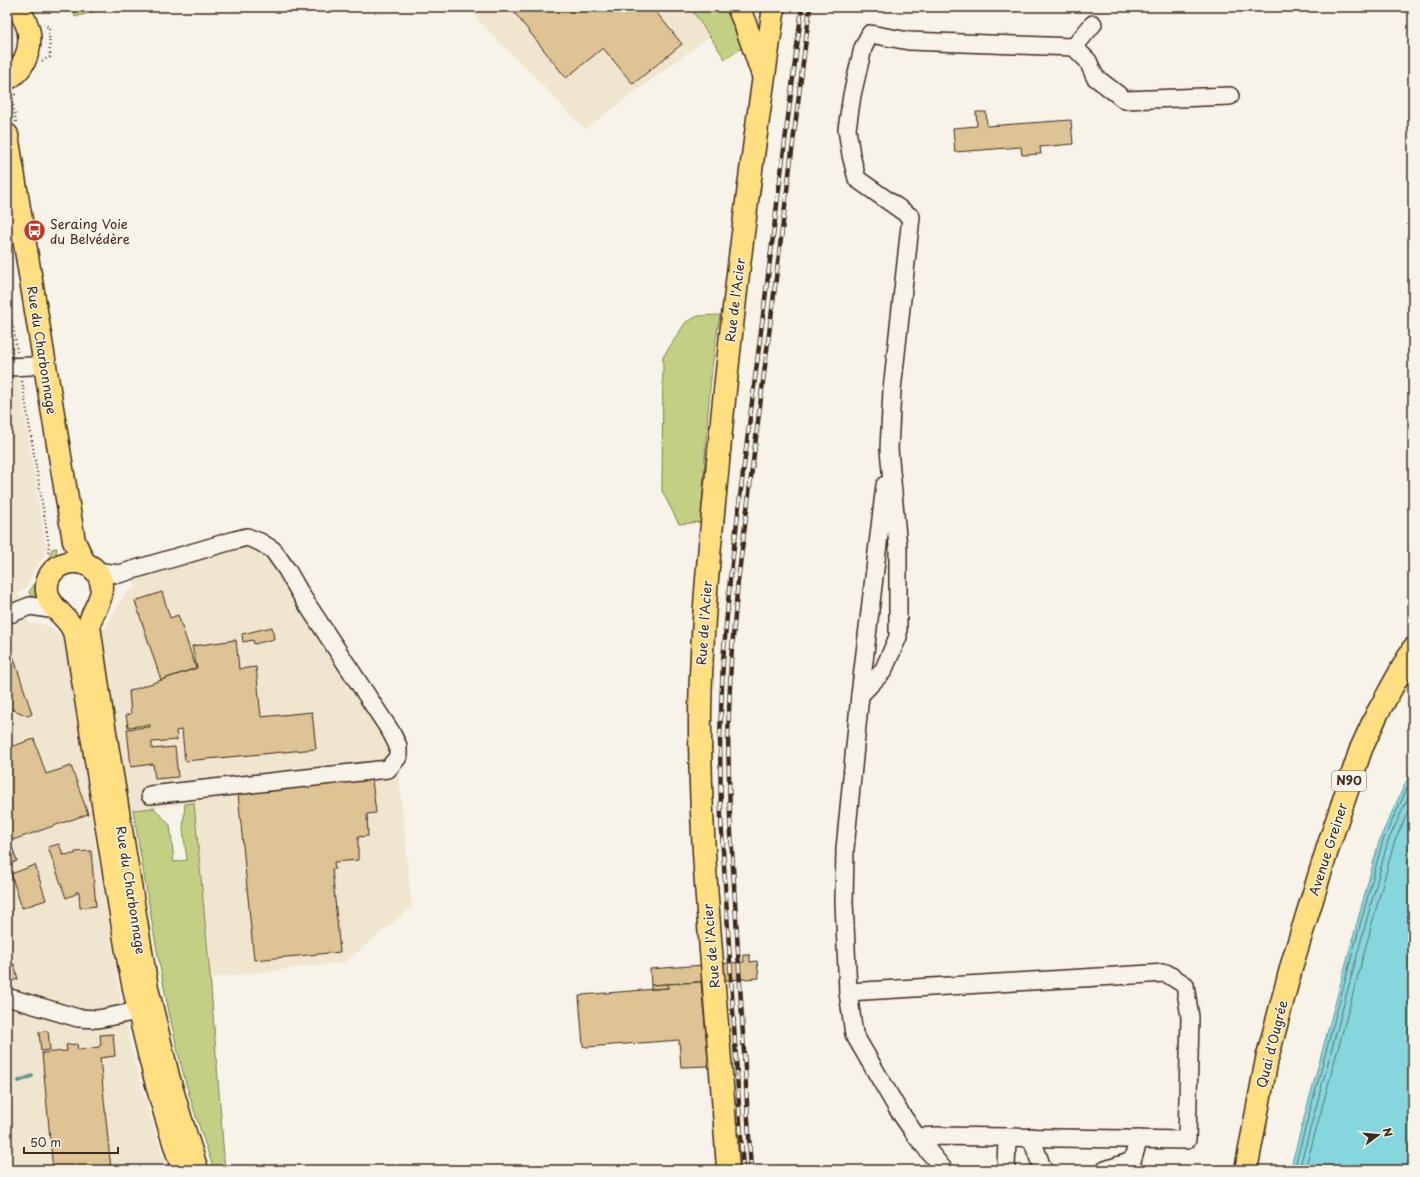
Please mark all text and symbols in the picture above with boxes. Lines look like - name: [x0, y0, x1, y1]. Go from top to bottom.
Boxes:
- place label: Seraing Voie du Belvédère: [50, 214, 130, 248]
- bus stop icon: Seraing Voie du Belvédère: [22, 218, 48, 244]
- street label: Rue de l'Acier: [720, 257, 749, 343]
- street label: Rue du Charbonnage: [23, 284, 62, 415]
- street label: Rue de l'Acier: [691, 580, 716, 666]
- road number: N90: [1332, 771, 1366, 791]
- street label: Avenue Greiner: [1304, 799, 1352, 898]
- street label: Rue du Charbonnage: [112, 824, 151, 955]
- street label: Rue de l'Acier: [697, 903, 724, 989]
- street label: Quai d'Ougrée: [1251, 998, 1292, 1090]
- north arrow: [1358, 1115, 1398, 1155]
- text: N: [1379, 1126, 1398, 1139]
- scale bar: [24, 1129, 118, 1155]
- text: 50 m: [30, 1133, 61, 1151]

